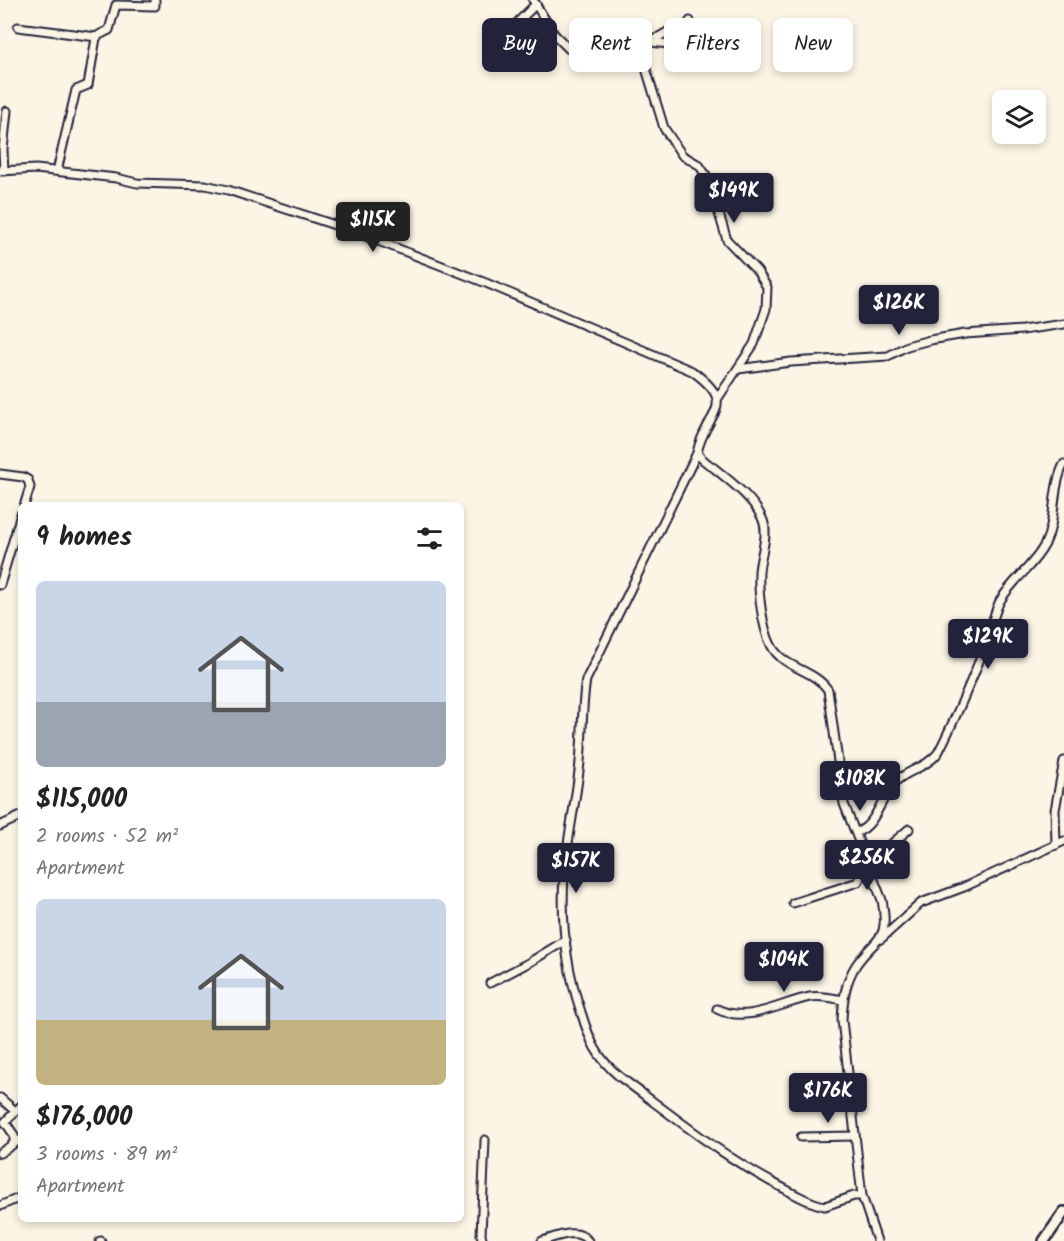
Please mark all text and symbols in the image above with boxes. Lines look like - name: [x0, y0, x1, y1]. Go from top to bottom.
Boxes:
- chip: Buy: [482, 18, 557, 72]
- chip: Rent: [569, 18, 652, 72]
- chip: Filters: [664, 18, 761, 72]
- chip: New: [773, 18, 853, 72]
- map controls: [992, 90, 1046, 144]
- button: layers: [992, 90, 1046, 144]
- pin: $149K: [692, 173, 776, 224]
- text: $149K: [709, 176, 759, 208]
- pin: $115K: [331, 202, 415, 253]
- text: $115K: [350, 205, 396, 237]
- pin: $126K: [857, 285, 941, 336]
- text: $126K: [873, 288, 925, 320]
- text: 9 homes: [36, 517, 132, 559]
- icon: filters: [413, 522, 446, 555]
- pin: $129K: [946, 619, 1030, 670]
- icon: home: [187, 620, 295, 728]
- text: $129K: [962, 622, 1014, 654]
- pin: $108K: [818, 761, 902, 812]
- text: $108K: [834, 764, 886, 796]
- text: $115,000: [36, 779, 127, 821]
- text: 2 rooms · 52 m²: [36, 821, 178, 853]
- pin: $256K: [825, 840, 909, 891]
- pin: $157K: [534, 843, 618, 894]
- text: $256K: [839, 843, 895, 875]
- text: $157K: [551, 846, 601, 878]
- text: Apartment: [36, 853, 125, 885]
- icon: home: [187, 938, 295, 1046]
- pin: $104K: [742, 942, 826, 993]
- text: $104K: [758, 945, 810, 977]
- pin: $176K: [786, 1073, 870, 1124]
- text: $176K: [803, 1076, 853, 1108]
- text: $176,000: [36, 1097, 132, 1139]
- text: 3 rooms · 89 m²: [36, 1139, 177, 1171]
- text: Apartment: [36, 1171, 125, 1203]

